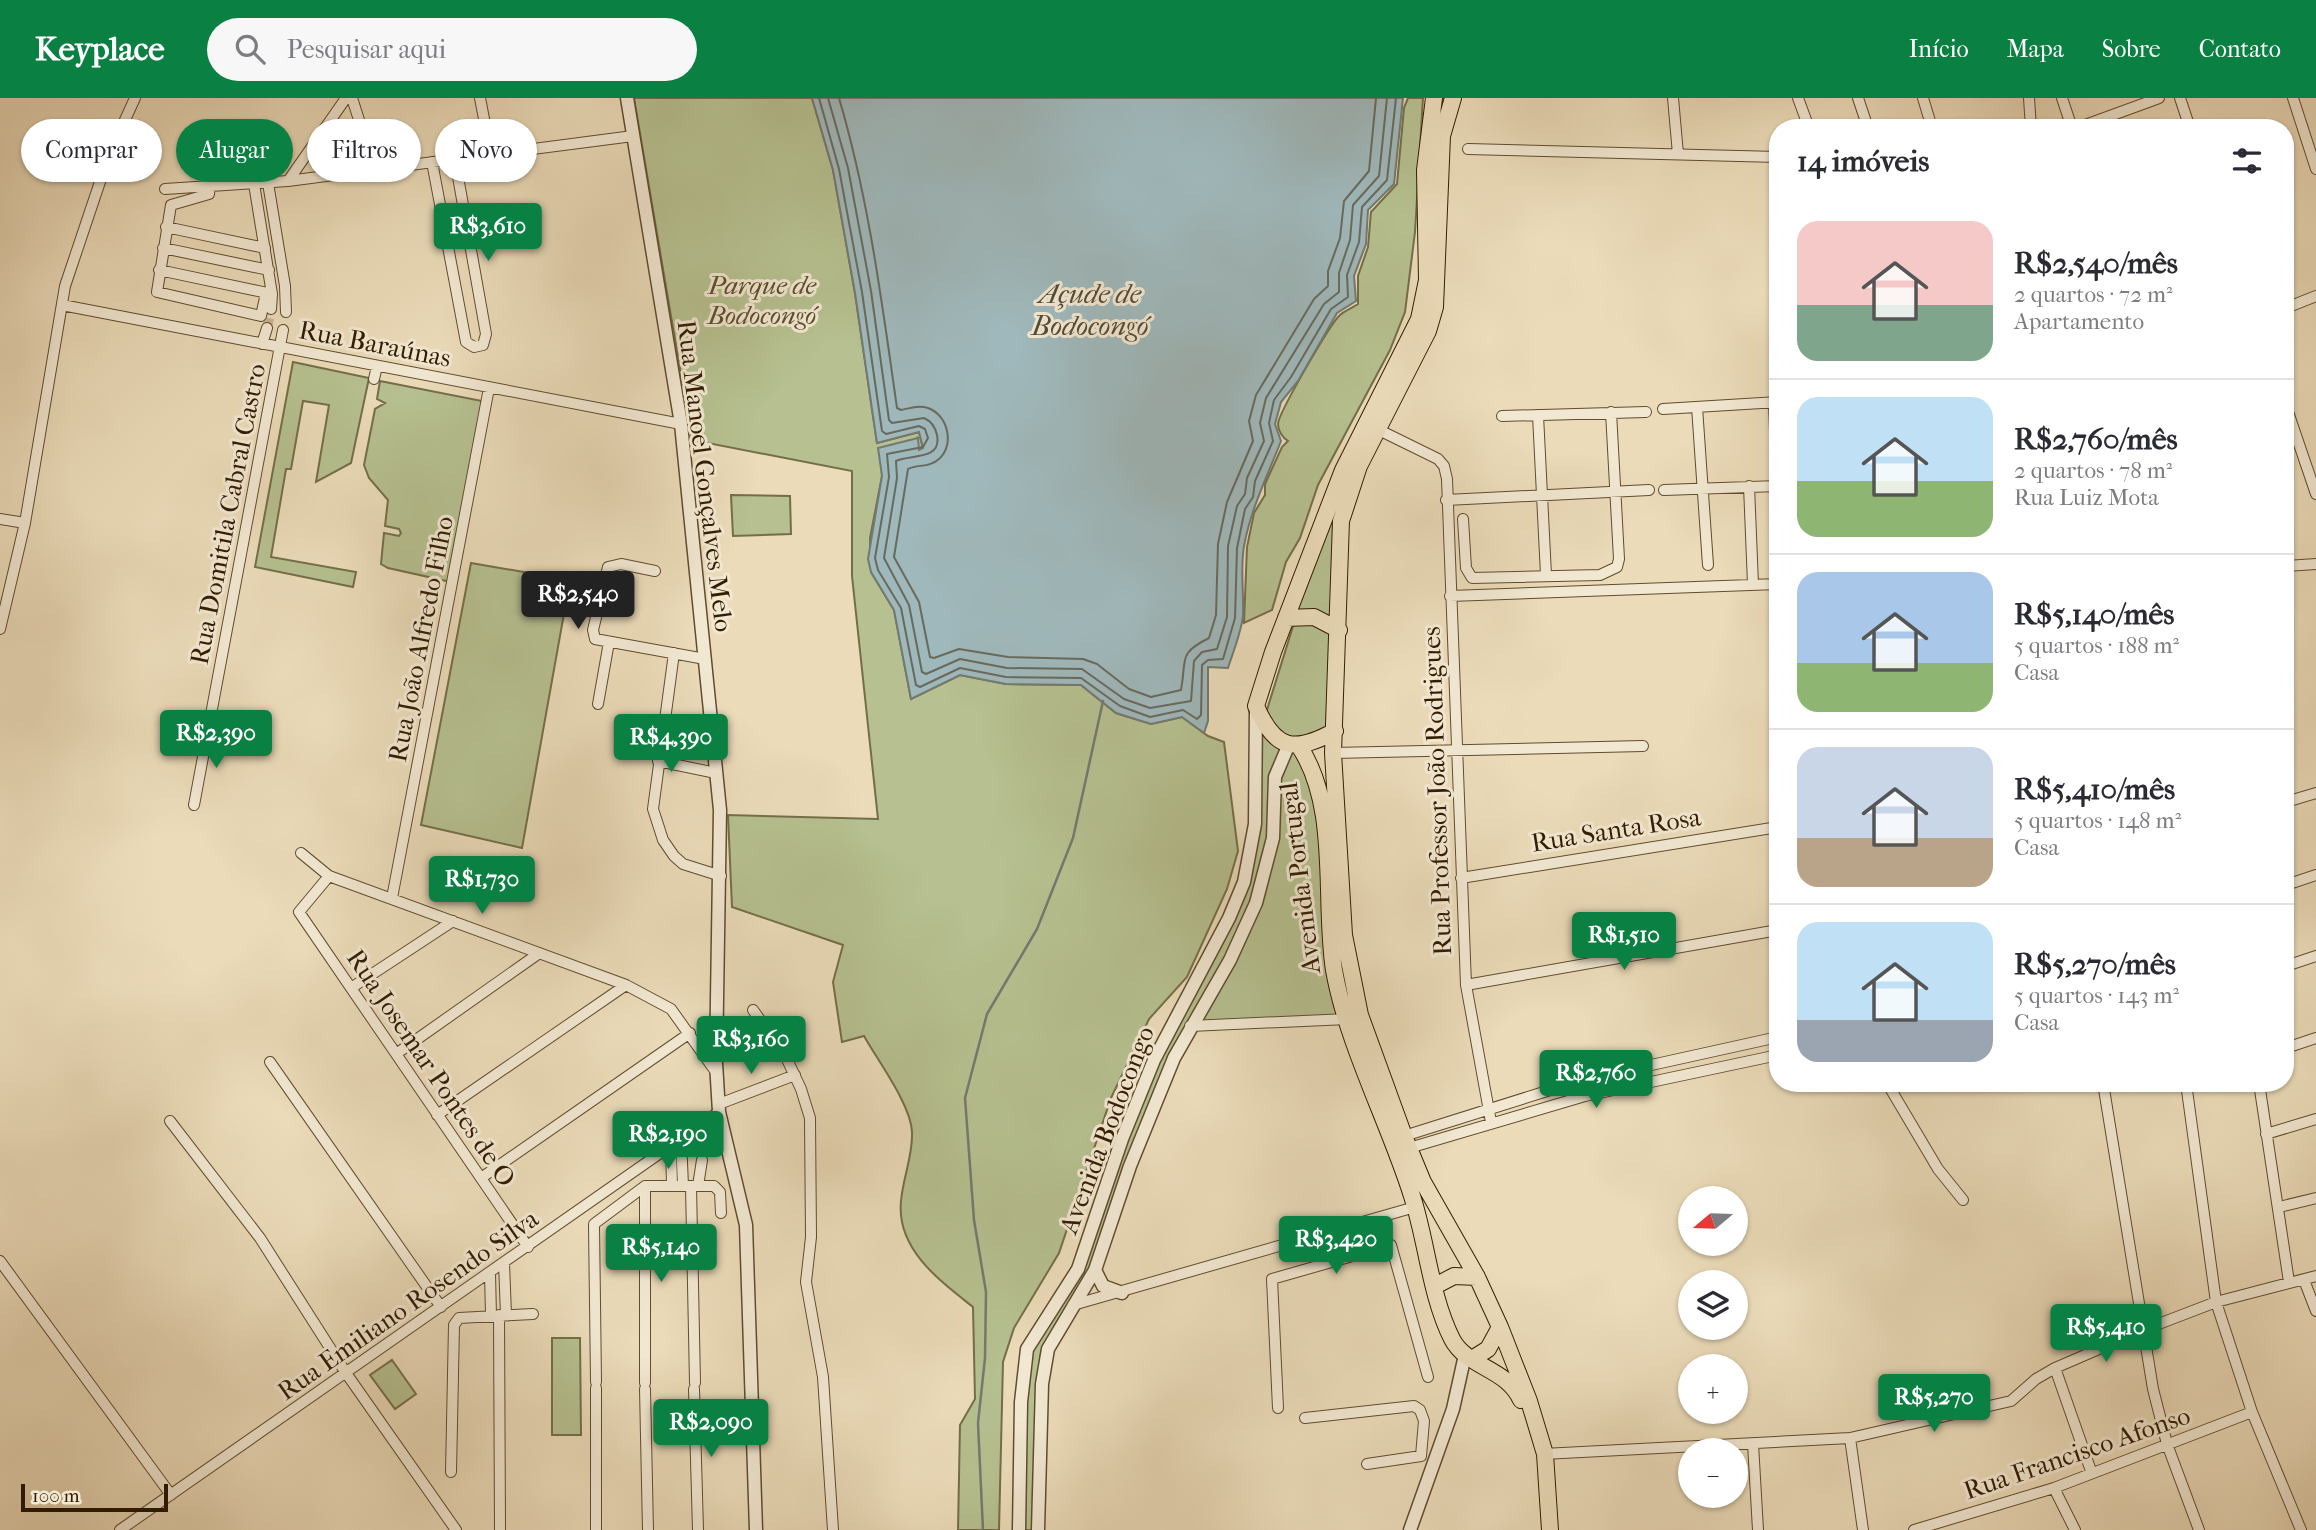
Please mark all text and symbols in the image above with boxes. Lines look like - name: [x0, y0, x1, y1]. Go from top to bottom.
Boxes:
- search box: [207, 18, 697, 81]
- text: Keyplace: [35, 30, 165, 69]
- icon: search: [231, 30, 269, 68]
- text: Pesquisar aqui: [287, 34, 446, 65]
- text: Início: [1909, 35, 1969, 63]
- text: Mapa: [2007, 35, 2064, 63]
- text: Sobre: [2102, 35, 2161, 63]
- text: Contato: [2199, 35, 2281, 63]
- chip: Comprar: [21, 119, 162, 182]
- chip: Alugar: [176, 119, 293, 182]
- chip: Filtros: [307, 119, 421, 182]
- chip: Novo: [435, 119, 537, 182]
- icon: filters: [2228, 142, 2266, 180]
- text: 14 imóveis: [1797, 144, 1929, 179]
- pin: R$3,610: [423, 204, 553, 263]
- text: R$3,610: [450, 212, 526, 239]
- text: R$2,540/mês: [2014, 246, 2178, 281]
- icon: home: [1853, 249, 1937, 333]
- park label: Parque de Bodocongó: [706, 270, 819, 331]
- water label: Açude de Bodocongó: [1030, 277, 1152, 342]
- text: 2 quartos · 72 m²: [2014, 281, 2173, 308]
- text: Apartamento: [2014, 308, 2144, 335]
- street label: Rua Baraúnas: [296, 314, 454, 374]
- street label: Rua Manoel Gonçalves Melo: [670, 318, 740, 634]
- street label: Rua Domitila Cabral Castro: [184, 361, 272, 667]
- text: R$2,760/mês: [2014, 422, 2178, 457]
- icon: home: [1853, 425, 1937, 509]
- text: 2 quartos · 78 m²: [2014, 457, 2172, 484]
- text: Rua Luiz Mota: [2014, 484, 2159, 511]
- street label: Rua João Alfredo Filho: [382, 513, 460, 765]
- pin: R$2,540: [513, 572, 643, 631]
- text: R$2,540: [537, 580, 619, 607]
- text: R$5,140/mês: [2014, 597, 2174, 632]
- icon: home: [1853, 600, 1937, 684]
- street label: Rua Professor João Rodrigues: [1416, 626, 1458, 956]
- text: 5 quartos · 188 m²: [2014, 632, 2179, 659]
- text: Casa: [2014, 659, 2059, 686]
- pin: R$2,390: [151, 710, 281, 770]
- pin: R$4,390: [606, 714, 736, 774]
- text: R$2,390: [176, 719, 256, 746]
- text: R$4,390: [630, 723, 712, 750]
- text: R$5,410/mês: [2014, 772, 2175, 807]
- icon: home: [1853, 775, 1937, 859]
- street label: Avenida Portugal: [1273, 781, 1327, 976]
- street label: Rua Santa Rosa: [1529, 801, 1704, 859]
- text: 5 quartos · 148 m²: [2014, 807, 2181, 834]
- text: Casa: [2014, 834, 2059, 861]
- pin: R$1,730: [417, 856, 547, 916]
- text: R$1,730: [445, 865, 519, 892]
- pin: R$1,510: [1559, 912, 1689, 972]
- text: R$1,510: [1588, 921, 1660, 948]
- street label: Rua Josemar Pontes de O: [340, 944, 522, 1192]
- text: R$5,270/mês: [2014, 947, 2176, 982]
- icon: home: [1853, 950, 1937, 1034]
- text: 5 quartos · 143 m²: [2014, 982, 2179, 1009]
- text: Casa: [2014, 1009, 2059, 1036]
- pin: R$3,160: [686, 1016, 816, 1076]
- street label: Avenida Bodocongo: [1053, 1022, 1161, 1239]
- text: R$3,160: [713, 1025, 789, 1052]
- pin: R$2,760: [1531, 1051, 1661, 1110]
- text: R$2,760: [1556, 1059, 1636, 1086]
- pin: R$2,190: [603, 1112, 733, 1171]
- text: R$2,190: [629, 1120, 707, 1147]
- north arrow: [1678, 1186, 1748, 1256]
- map controls: [1678, 1186, 1748, 1508]
- street label: Rua Emiliano Rosendo Silva: [272, 1202, 545, 1407]
- pin: R$3,420: [1271, 1216, 1401, 1276]
- pin: R$5,140: [596, 1224, 726, 1284]
- text: R$3,420: [1295, 1225, 1377, 1252]
- text: R$5,140: [622, 1233, 700, 1260]
- button: layers: [1678, 1270, 1748, 1340]
- pin: R$5,410: [2041, 1304, 2171, 1364]
- text: R$5,410: [2067, 1313, 2145, 1340]
- button: +: [1678, 1354, 1748, 1424]
- pin: R$5,270: [1869, 1374, 1999, 1434]
- text: R$5,270: [1894, 1383, 1974, 1410]
- pin: R$2,090: [646, 1400, 776, 1459]
- street label: Rua Francisco Afonso: [1960, 1400, 2194, 1506]
- text: R$2,090: [669, 1408, 753, 1435]
- button: −: [1678, 1438, 1748, 1508]
- scale bar: [21, 1481, 168, 1513]
- text: 100 m: [32, 1485, 80, 1507]

